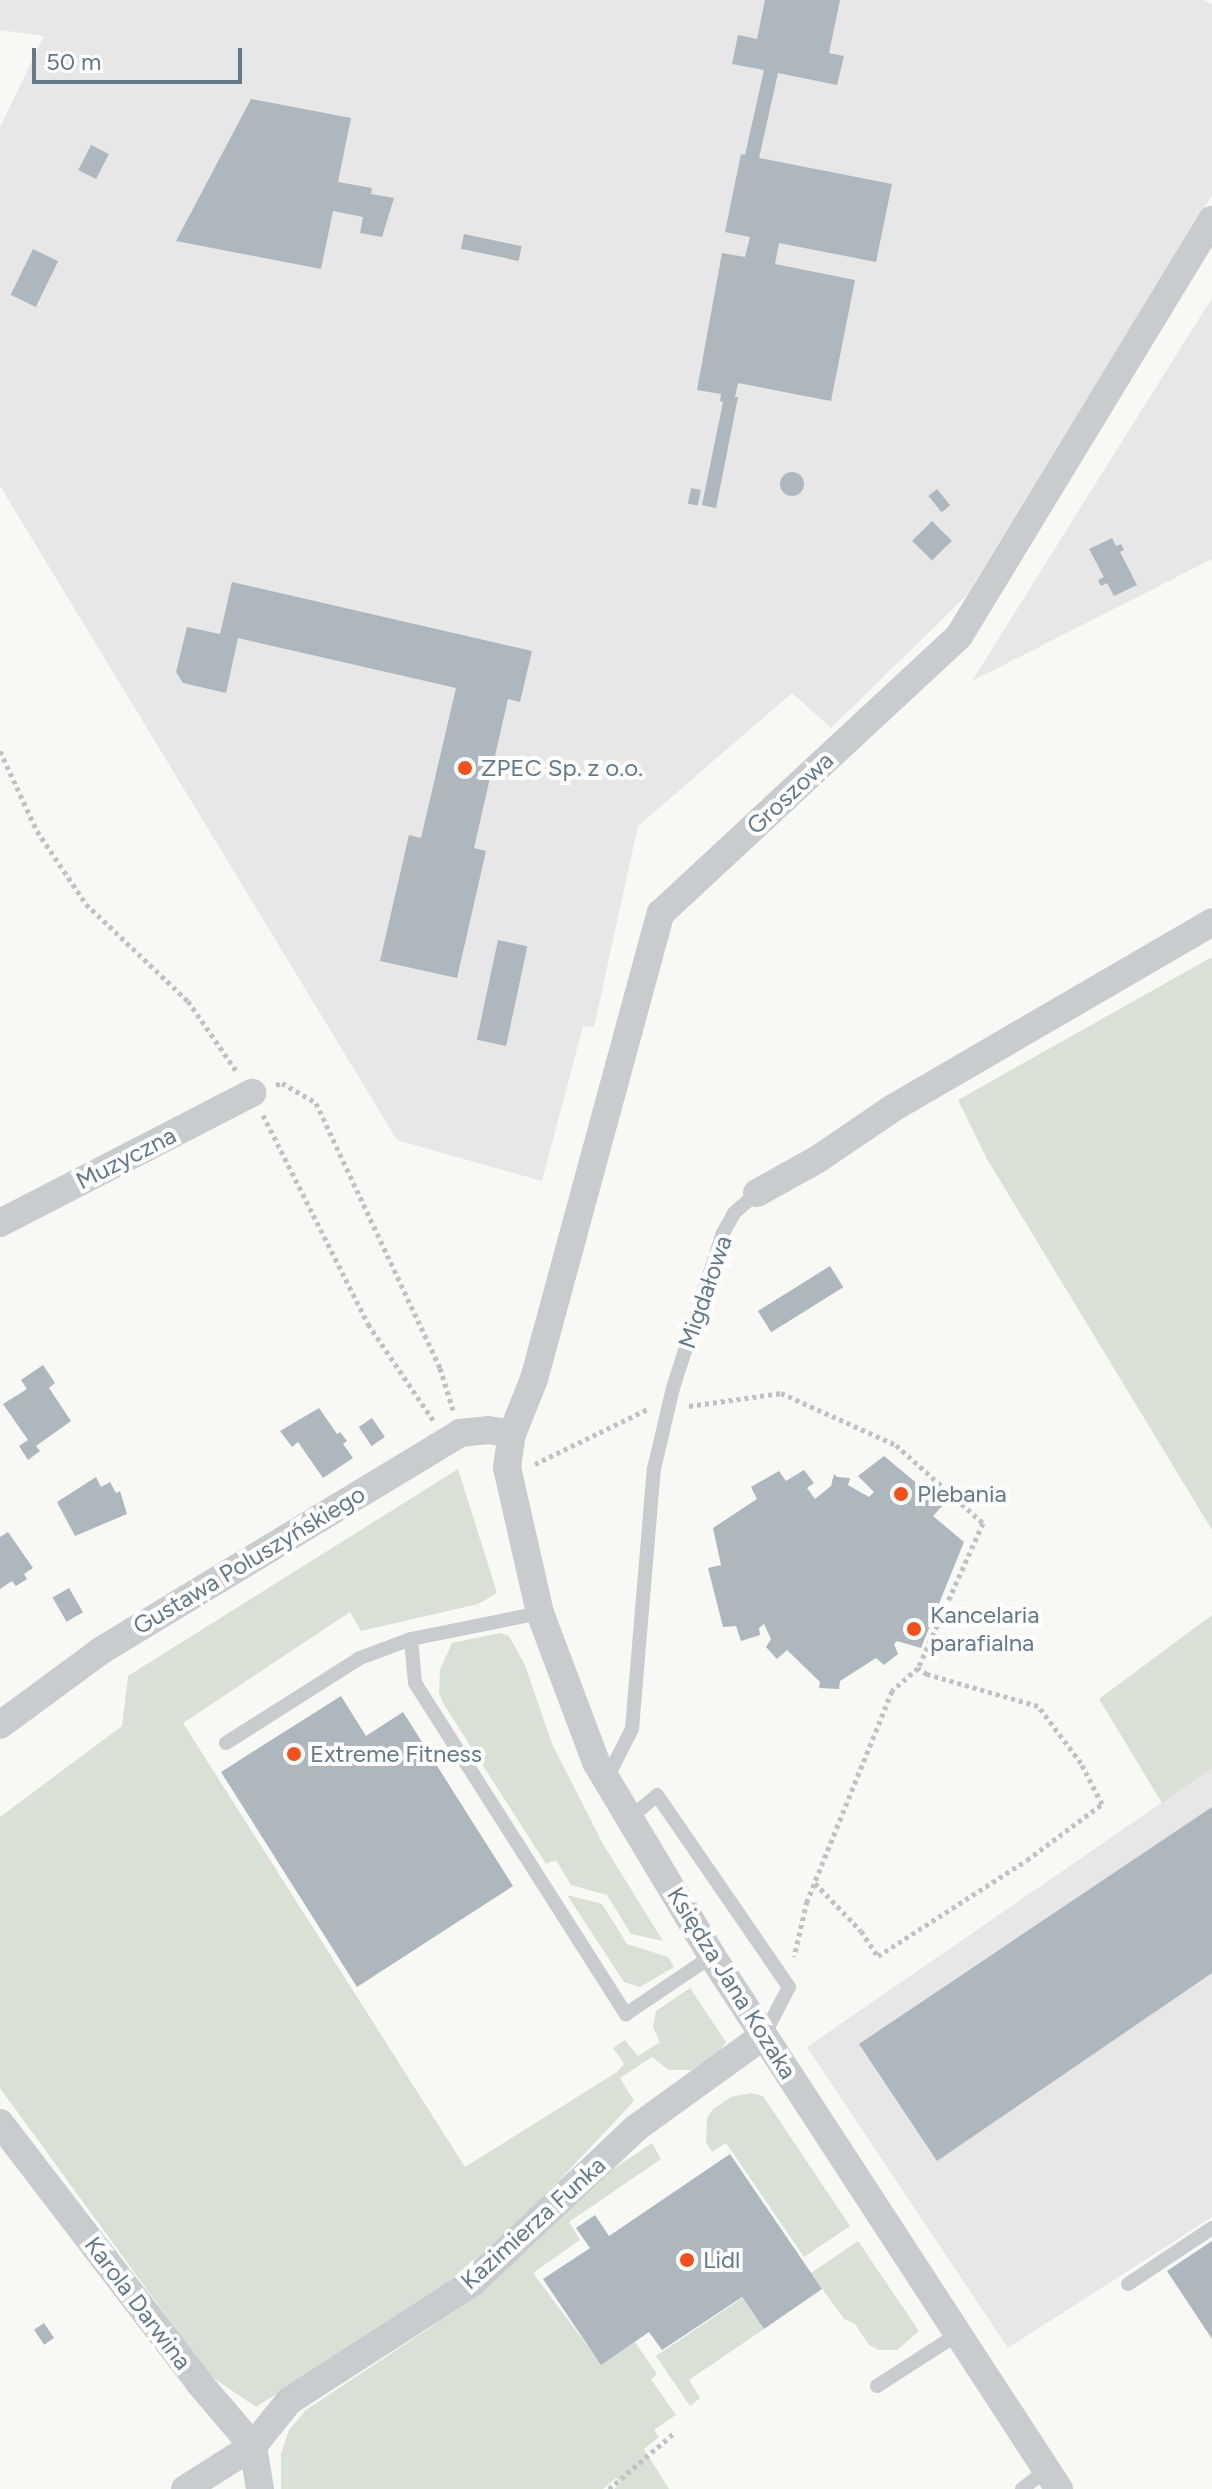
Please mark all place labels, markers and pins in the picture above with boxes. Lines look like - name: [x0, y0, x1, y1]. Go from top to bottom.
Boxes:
- place label: ZPEC Sp. z o.o.: [481, 754, 643, 782]
- marker: ZPEC Sp. z o.o.: [456, 759, 474, 777]
- place label: Plebania: [917, 1480, 1007, 1508]
- marker: Plebania: [892, 1485, 910, 1503]
- place label: Kancelaria parafialna: [930, 1601, 1040, 1657]
- marker: Kancelaria parafialna: [905, 1620, 923, 1638]
- place label: Extreme Fitness: [310, 1740, 482, 1768]
- marker: Extreme Fitness: [285, 1745, 303, 1763]
- place label: Lidl: [703, 2246, 740, 2274]
- marker: Lidl: [678, 2251, 696, 2269]

